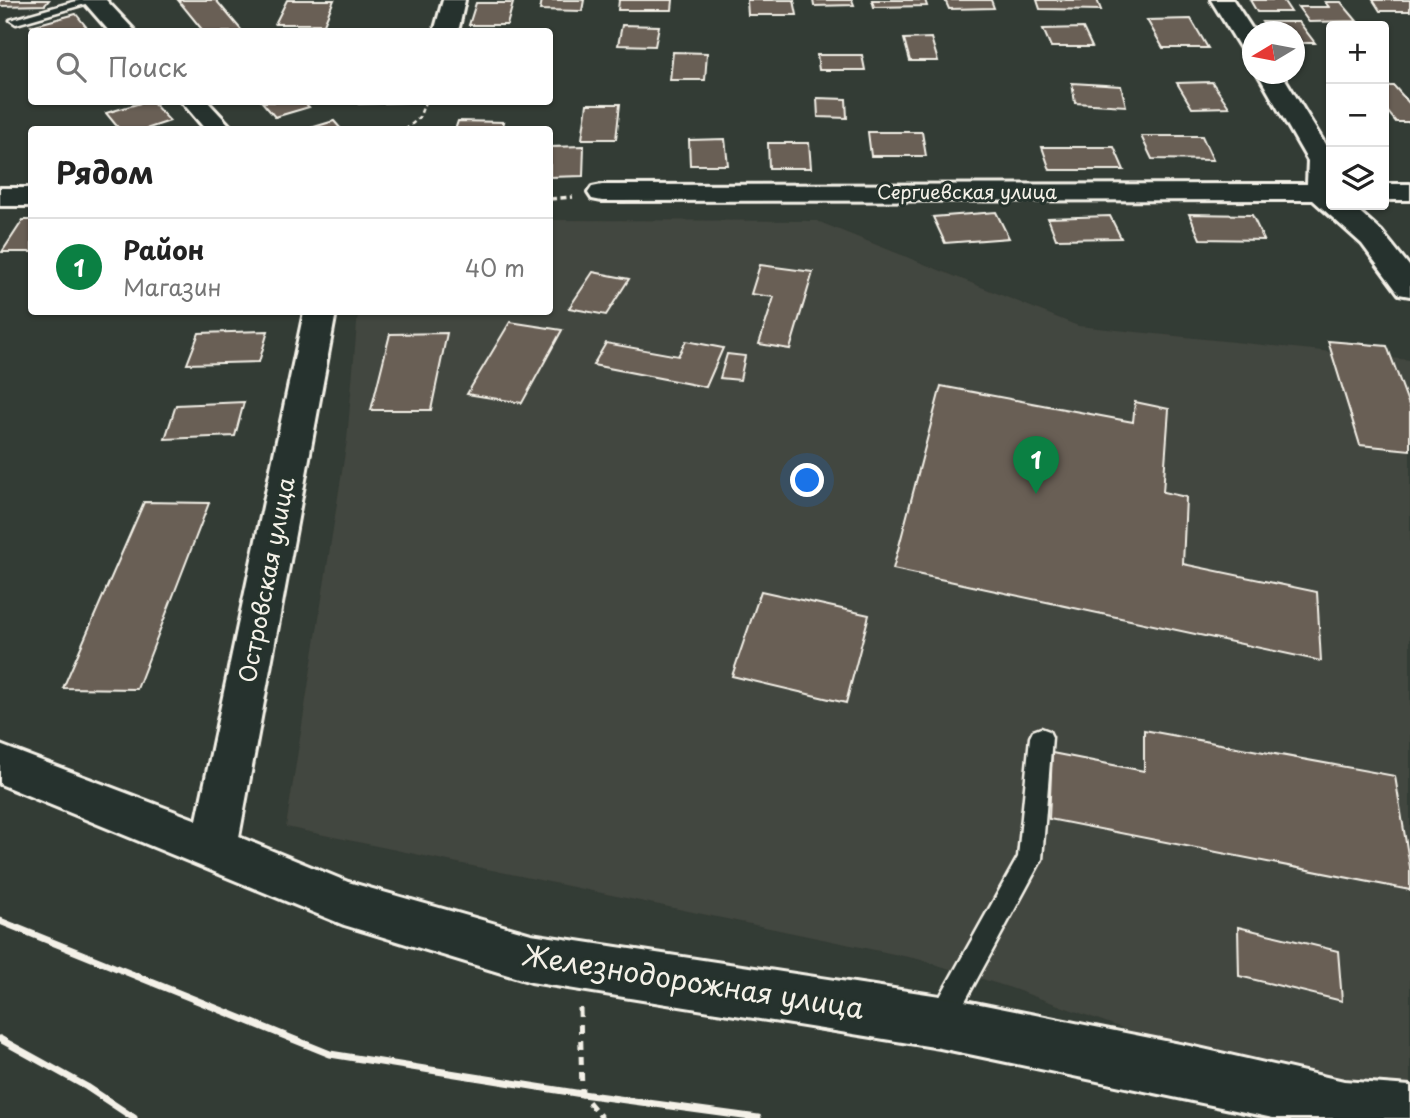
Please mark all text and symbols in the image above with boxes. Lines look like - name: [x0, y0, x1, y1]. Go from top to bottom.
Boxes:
- north arrow: [1242, 21, 1305, 84]
- map controls: [1326, 21, 1389, 210]
- button: +: [1326, 21, 1389, 84]
- search box: [28, 28, 553, 105]
- text: Поиск: [108, 47, 187, 86]
- icon: search: [52, 48, 90, 86]
- button: −: [1326, 84, 1389, 147]
- button: layers: [1326, 147, 1389, 210]
- text: Рядом: [56, 149, 154, 194]
- street label: Сергиевская улица: [877, 177, 1057, 205]
- text: Район: [123, 230, 205, 269]
- text: 1: [74, 250, 85, 285]
- text: 40 m: [465, 250, 525, 285]
- text: Магазин: [123, 269, 222, 304]
- pin: 1: [1013, 436, 1059, 494]
- your location: [790, 463, 824, 497]
- street label: Островская улица: [228, 473, 303, 686]
- street label: Железнодорожная улица: [519, 932, 868, 1029]

